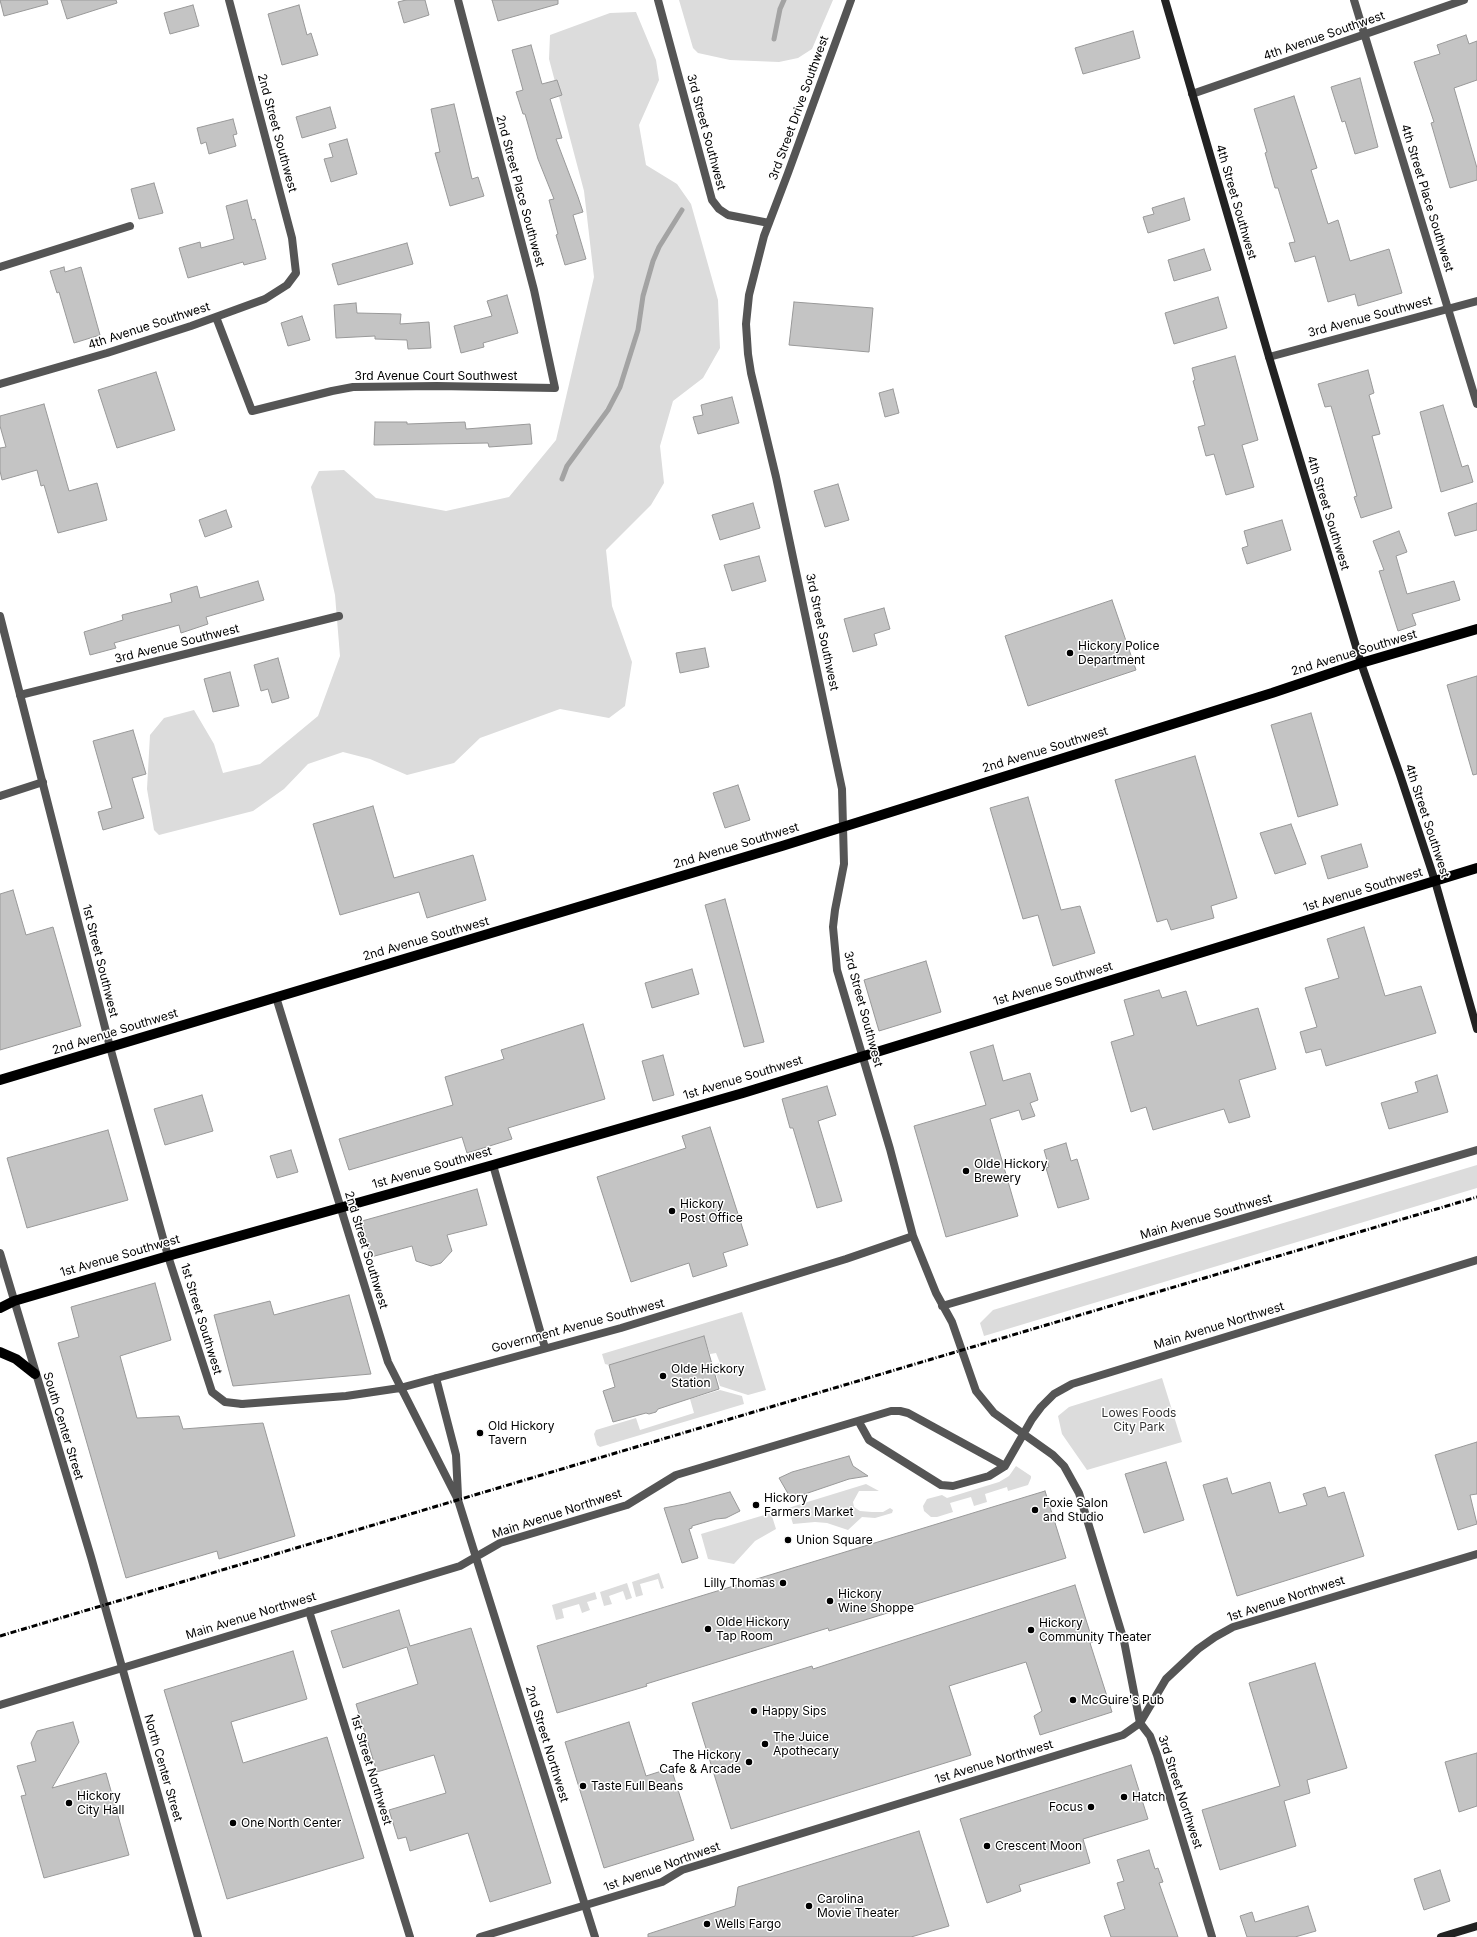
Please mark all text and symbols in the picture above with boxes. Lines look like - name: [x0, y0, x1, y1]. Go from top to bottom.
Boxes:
- street label: 4th Avenue Southwest: [1261, 8, 1387, 64]
- street label: 3rd Street Drive Southwest: [766, 34, 832, 182]
- street label: 2nd Street Southwest: [254, 72, 300, 194]
- street label: 3rd Street Southwest: [684, 72, 728, 192]
- street label: 2nd Street Place Southwest: [493, 113, 547, 269]
- street label: 4th Street Place Southwest: [1398, 122, 1456, 274]
- street label: 4th Street Southwest: [1213, 143, 1259, 261]
- street label: 3rd Avenue Southwest: [1306, 294, 1434, 340]
- street label: 4th Avenue Southwest: [86, 299, 212, 353]
- street label: 3rd Avenue Court Southwest: [355, 369, 517, 383]
- street label: 4th Street Southwest: [1304, 454, 1352, 572]
- street label: 3rd Street Southwest: [803, 572, 841, 692]
- street label: 3rd Avenue Southwest: [113, 622, 241, 666]
- street label: 2nd Avenue Southwest: [1289, 627, 1419, 679]
- place label: Hickory Police Department: [1078, 639, 1159, 667]
- marker: Hickory Police Department: [1065, 648, 1075, 658]
- street label: 2nd Avenue Southwest: [980, 724, 1110, 776]
- street label: 4th Street Southwest: [1402, 762, 1452, 880]
- street label: 2nd Avenue Southwest: [671, 820, 801, 872]
- street label: 1st Avenue Southwest: [1302, 865, 1424, 915]
- street label: 1st Street Southwest: [79, 903, 121, 1019]
- street label: 2nd Avenue Southwest: [361, 914, 491, 964]
- street label: 3rd Street Southwest: [841, 949, 885, 1069]
- street label: 1st Avenue Southwest: [992, 959, 1114, 1009]
- street label: 2nd Avenue Southwest: [50, 1006, 180, 1058]
- street label: 1st Avenue Southwest: [682, 1053, 804, 1103]
- street label: 1st Avenue Southwest: [370, 1144, 494, 1192]
- place label: Olde Hickory Brewery: [974, 1157, 1047, 1185]
- marker: Olde Hickory Brewery: [961, 1166, 971, 1176]
- street label: 2nd Street Southwest: [341, 1189, 391, 1311]
- street label: Main Avenue Southwest: [1138, 1191, 1274, 1243]
- place label: Hickory Post Office: [680, 1197, 743, 1225]
- marker: Hickory Post Office: [667, 1206, 677, 1216]
- street label: 1st Avenue Southwest: [58, 1232, 182, 1280]
- street label: 1st Street Southwest: [177, 1262, 225, 1376]
- street label: Government Avenue Southwest: [490, 1296, 666, 1356]
- street label: Main Avenue Northwest: [1152, 1299, 1286, 1353]
- place label: Olde Hickory Station: [671, 1362, 744, 1390]
- street label: South Center Street: [40, 1370, 86, 1482]
- marker: Olde Hickory Station: [658, 1371, 668, 1381]
- park label: Lowes Foods City Park: [1102, 1406, 1176, 1434]
- place label: Old Hickory Tavern: [488, 1419, 554, 1447]
- marker: Old Hickory Tavern: [475, 1428, 485, 1438]
- street label: Main Avenue Northwest: [490, 1486, 624, 1542]
- place label: Hickory Farmers Market: [764, 1491, 853, 1519]
- place label: Foxie Salon and Studio: [1043, 1496, 1108, 1524]
- marker: Hickory Farmers Market: [751, 1500, 761, 1510]
- marker: Foxie Salon and Studio: [1030, 1505, 1040, 1515]
- place label: Union Square: [796, 1533, 873, 1547]
- marker: Union Square: [783, 1535, 793, 1545]
- street label: 1st Avenue Northwest: [1225, 1573, 1347, 1625]
- place label: Lilly Thomas: [704, 1576, 775, 1590]
- marker: Lilly Thomas: [778, 1578, 788, 1588]
- place label: Hickory Wine Shoppe: [838, 1587, 914, 1615]
- street label: Main Avenue Northwest: [184, 1589, 318, 1643]
- marker: Hickory Wine Shoppe: [825, 1596, 835, 1606]
- place label: Olde Hickory Tap Room: [716, 1615, 789, 1643]
- place label: Hickory Community Theater: [1039, 1616, 1151, 1644]
- marker: Olde Hickory Tap Room: [703, 1624, 713, 1634]
- marker: Hickory Community Theater: [1026, 1625, 1036, 1635]
- street label: 2nd Street Northwest: [522, 1684, 572, 1804]
- place label: McGuire's Pub: [1081, 1693, 1164, 1707]
- marker: McGuire's Pub: [1068, 1695, 1078, 1705]
- place label: Happy Sips: [762, 1704, 827, 1718]
- marker: Happy Sips: [749, 1706, 759, 1716]
- street label: North Center Street: [141, 1713, 185, 1823]
- street label: 1st Street Northwest: [347, 1713, 395, 1827]
- place label: The Juice Apothecary: [773, 1730, 839, 1758]
- street label: 3rd Street Northwest: [1155, 1733, 1205, 1851]
- street label: 1st Avenue Northwest: [933, 1737, 1055, 1787]
- marker: The Juice Apothecary: [760, 1739, 770, 1749]
- place label: The Hickory Cafe & Arcade: [659, 1748, 741, 1776]
- marker: The Hickory Cafe & Arcade: [744, 1757, 754, 1767]
- place label: Taste Full Beans: [591, 1779, 683, 1793]
- marker: Taste Full Beans: [578, 1781, 588, 1791]
- place label: Hickory City Hall: [77, 1789, 124, 1817]
- place label: Hatch: [1132, 1790, 1165, 1804]
- marker: Hatch: [1119, 1792, 1129, 1802]
- marker: Hickory City Hall: [64, 1798, 74, 1808]
- place label: Focus: [1049, 1800, 1083, 1814]
- marker: Focus: [1086, 1802, 1096, 1812]
- place label: One North Center: [241, 1816, 341, 1830]
- marker: One North Center: [228, 1818, 238, 1828]
- street label: 1st Avenue Northwest: [602, 1839, 722, 1895]
- place label: Crescent Moon: [995, 1839, 1082, 1853]
- marker: Crescent Moon: [982, 1841, 992, 1851]
- place label: Carolina Movie Theater: [817, 1892, 899, 1920]
- marker: Carolina Movie Theater: [804, 1901, 814, 1911]
- place label: Wells Fargo: [715, 1917, 781, 1931]
- marker: Wells Fargo: [702, 1919, 712, 1929]

